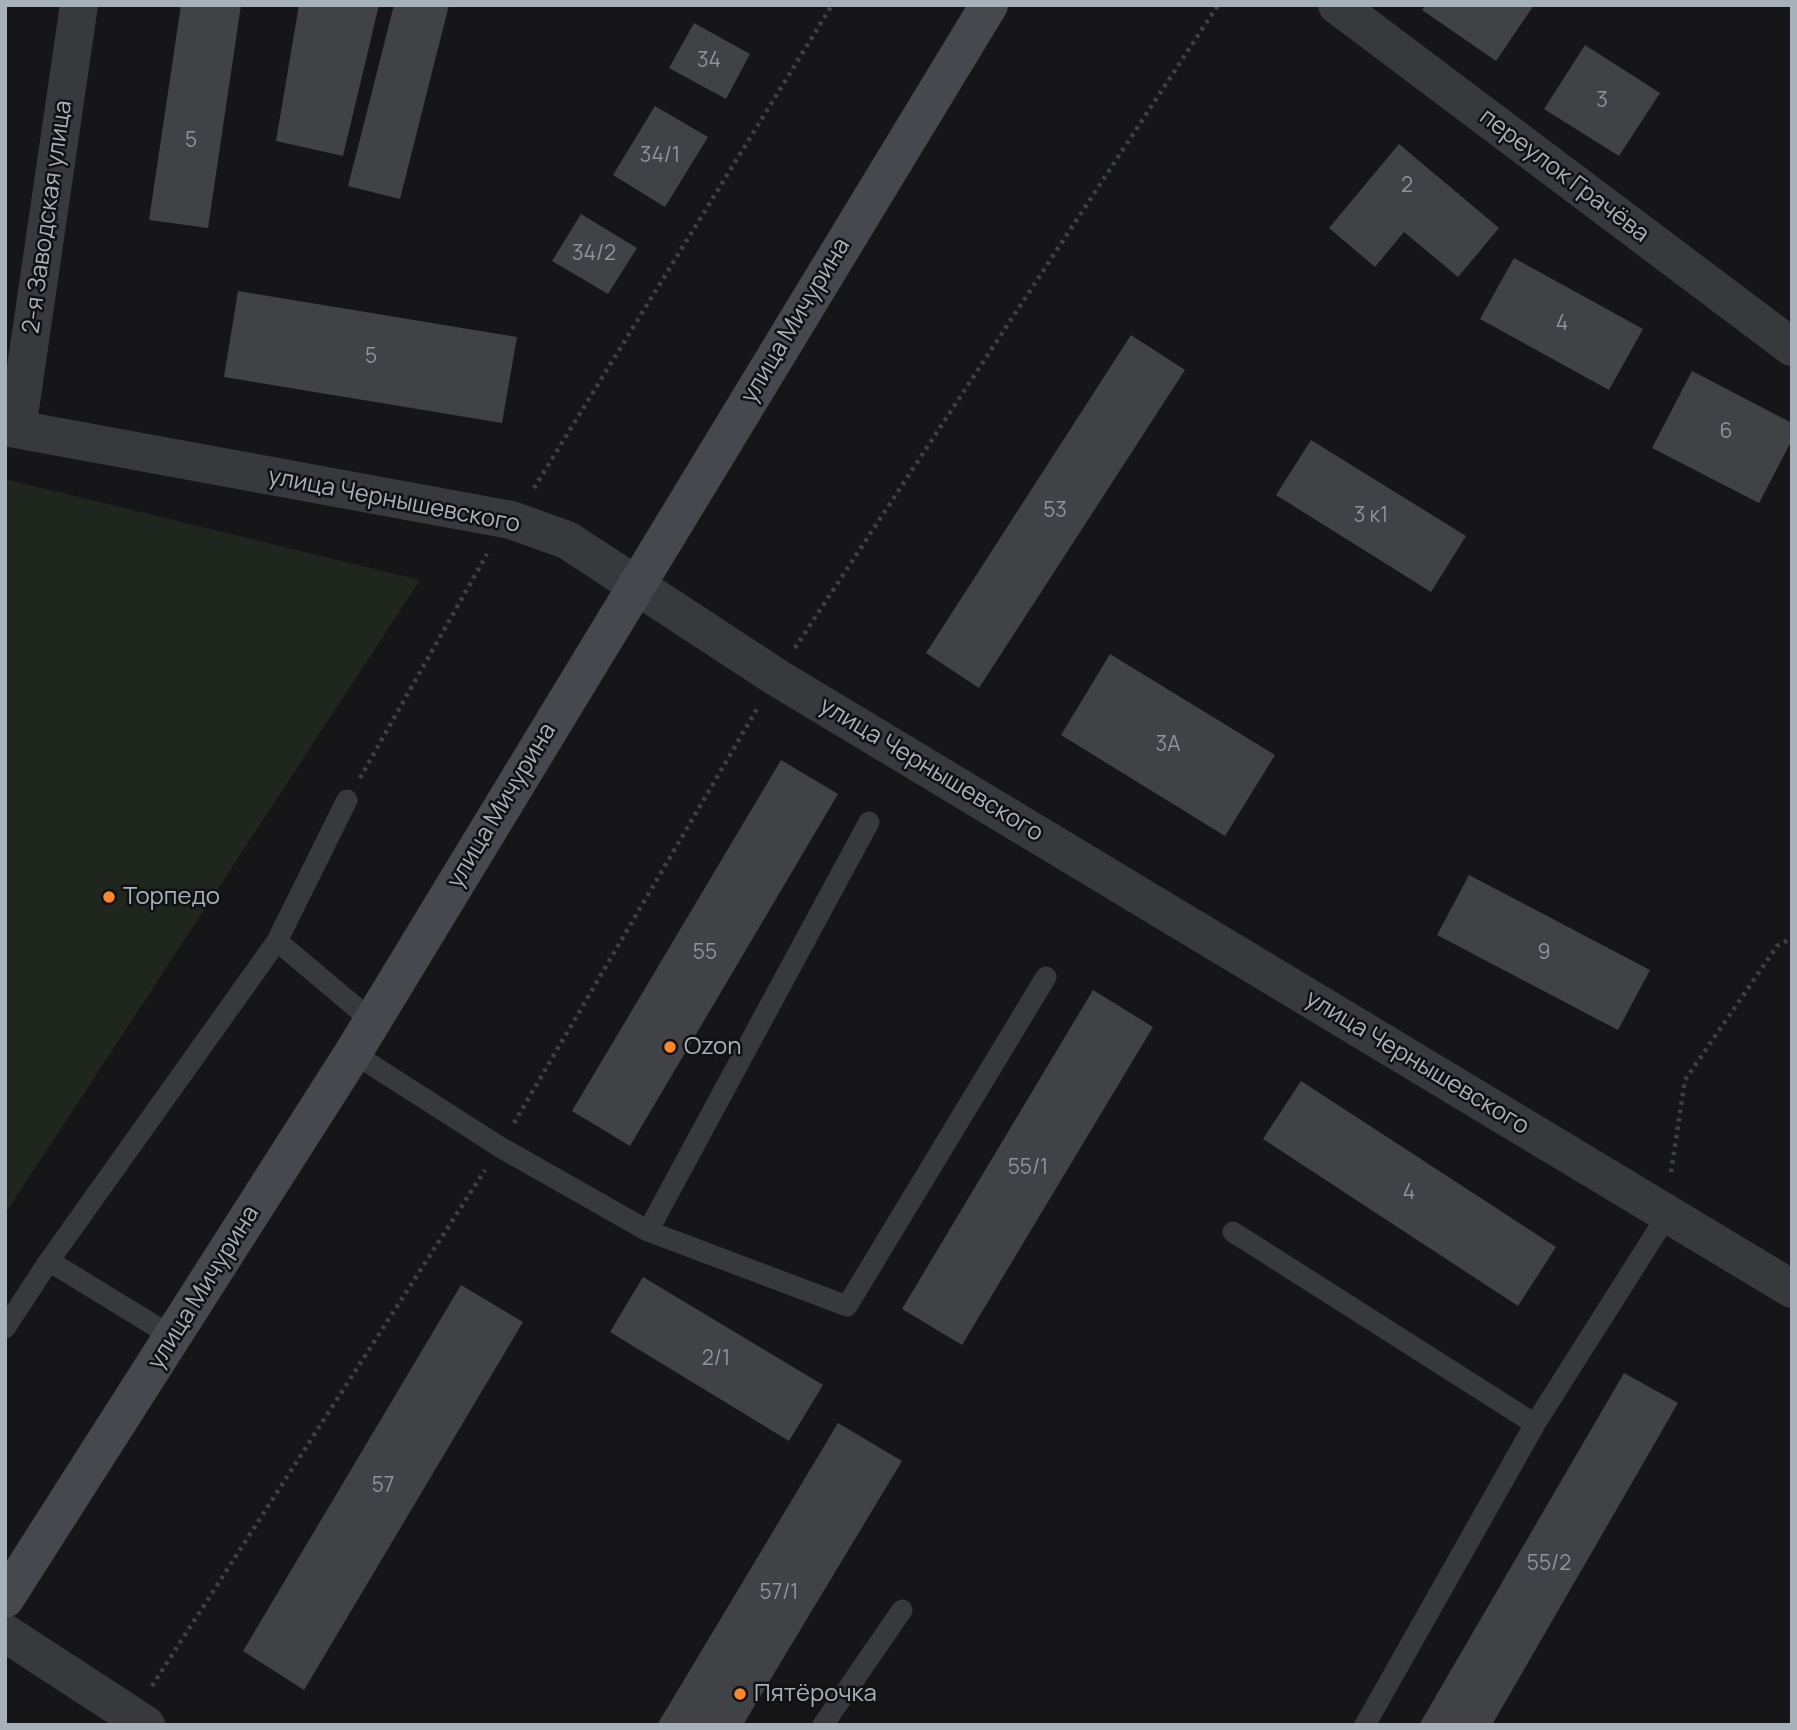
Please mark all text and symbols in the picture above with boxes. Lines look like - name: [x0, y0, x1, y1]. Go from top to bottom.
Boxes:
- house number: 34: [697, 48, 721, 74]
- house number: 3: [1596, 88, 1608, 114]
- street label: 2-я Заводская улица: [17, 99, 79, 335]
- street label: переулок Грачёва: [1474, 103, 1654, 249]
- house number: 5: [185, 128, 197, 154]
- house number: 34/1: [640, 143, 680, 169]
- house number: 2: [1401, 173, 1413, 199]
- street label: улица Мичурина: [735, 233, 857, 409]
- house number: 34/2: [572, 241, 616, 267]
- house number: 4: [1556, 311, 1568, 337]
- house number: 5: [365, 344, 377, 370]
- house number: 6: [1719, 419, 1733, 445]
- street label: улица Чернышевского: [266, 462, 522, 540]
- house number: 53: [1043, 498, 1067, 524]
- house number: 3 к1: [1354, 503, 1388, 529]
- street label: улица Чернышевского: [814, 692, 1048, 848]
- street label: улица Мичурина: [441, 718, 563, 894]
- house number: 3А: [1156, 732, 1180, 758]
- place label: Торпедо: [123, 883, 220, 911]
- marker: Торпедо: [101, 889, 117, 905]
- house number: 55: [693, 940, 717, 966]
- house number: 9: [1537, 940, 1551, 966]
- street label: улица Чернышевского: [1300, 985, 1534, 1141]
- place label: Ozon: [684, 1033, 742, 1061]
- marker: Ozon: [662, 1039, 678, 1055]
- house number: 55/1: [1008, 1155, 1048, 1181]
- house number: 4: [1403, 1180, 1415, 1206]
- street label: улица Мичурина: [142, 1201, 266, 1375]
- house number: 2/1: [702, 1346, 730, 1372]
- house number: 57: [372, 1473, 394, 1499]
- house number: 55/2: [1527, 1551, 1571, 1577]
- house number: 57/1: [760, 1580, 798, 1606]
- place label: Пятёрочка: [754, 1680, 877, 1708]
- marker: Пятёрочка: [732, 1686, 748, 1702]

